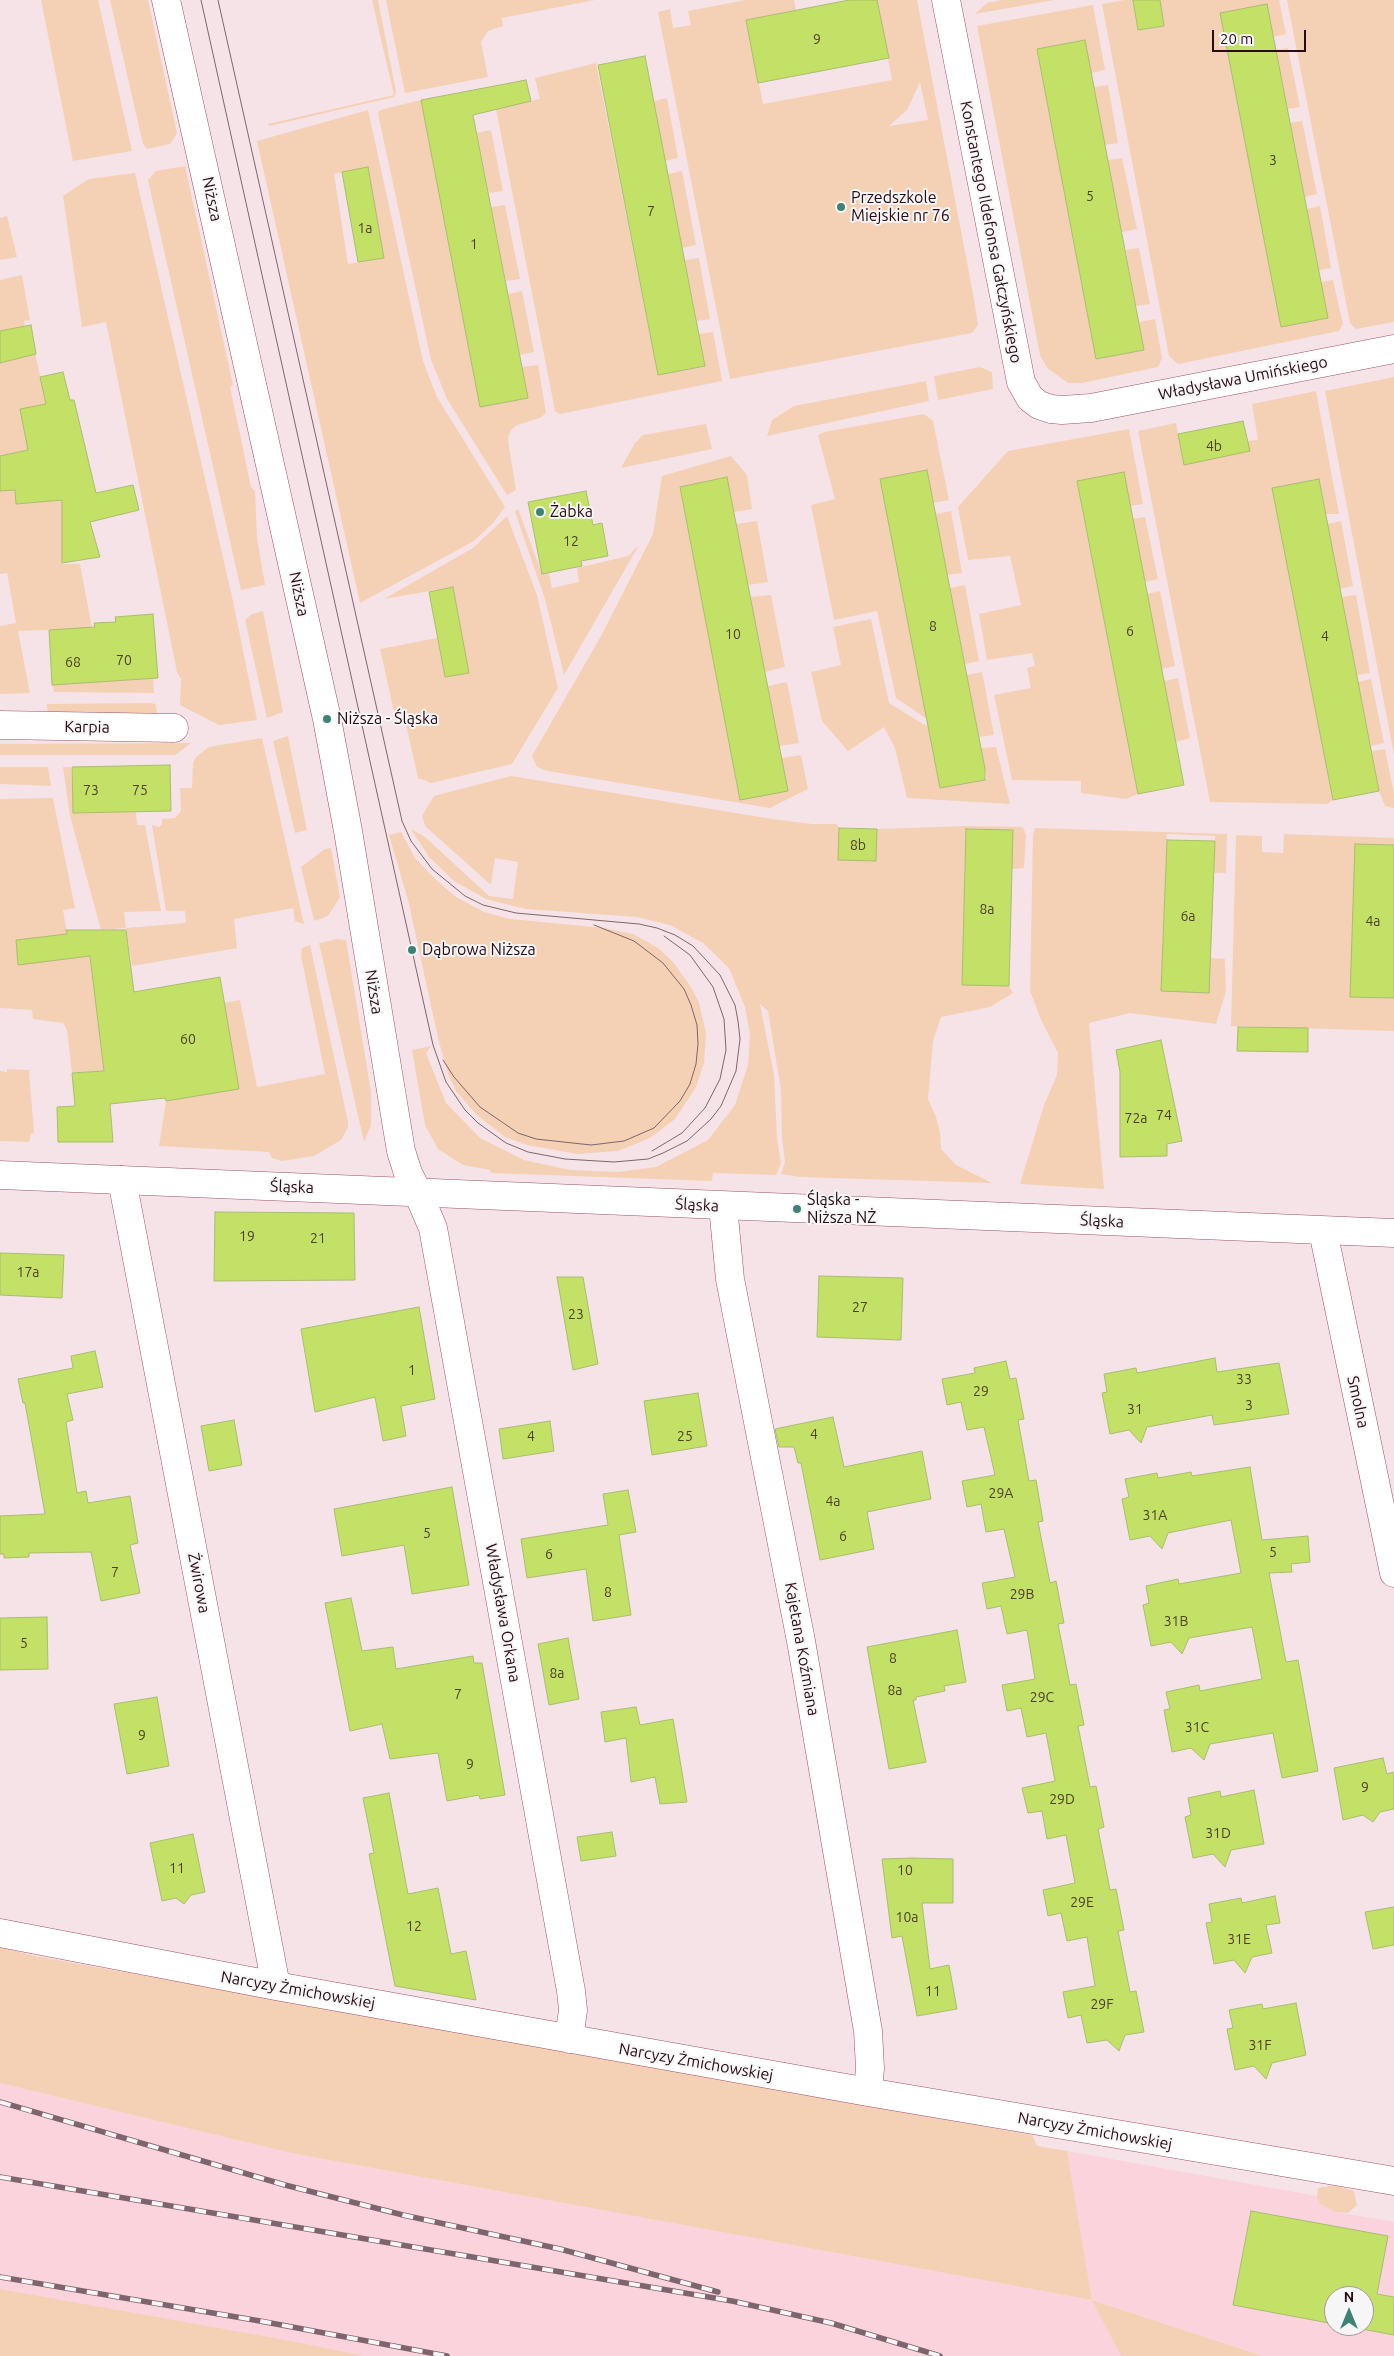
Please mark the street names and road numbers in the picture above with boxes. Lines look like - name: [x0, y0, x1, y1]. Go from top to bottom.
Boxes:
- street label: Konstantego Ildefonsa Gałczyńskiego: [956, 99, 1026, 365]
- street label: Niższa: [198, 175, 226, 223]
- street label: Władysława Umińskiego: [1157, 352, 1329, 404]
- street label: Niższa: [285, 570, 313, 618]
- street label: Karpia: [64, 717, 110, 737]
- street label: Niższa: [361, 968, 387, 1016]
- street label: Śląska: [270, 1177, 314, 1197]
- street label: Śląska: [674, 1194, 720, 1216]
- street label: Śląska: [1079, 1210, 1125, 1232]
- street label: Smolna: [1343, 1374, 1373, 1430]
- street label: Władysława Orkana: [481, 1542, 525, 1684]
- street label: Żwirowa: [184, 1551, 214, 1615]
- street label: Kajetana Koźmiana: [781, 1581, 823, 1717]
- street label: Narcyzy Żmichowskiej: [219, 1967, 377, 2013]
- street label: Narcyzy Żmichowskiej: [617, 2039, 775, 2085]
- street label: Narcyzy Żmichowskiej: [1016, 2108, 1174, 2154]

